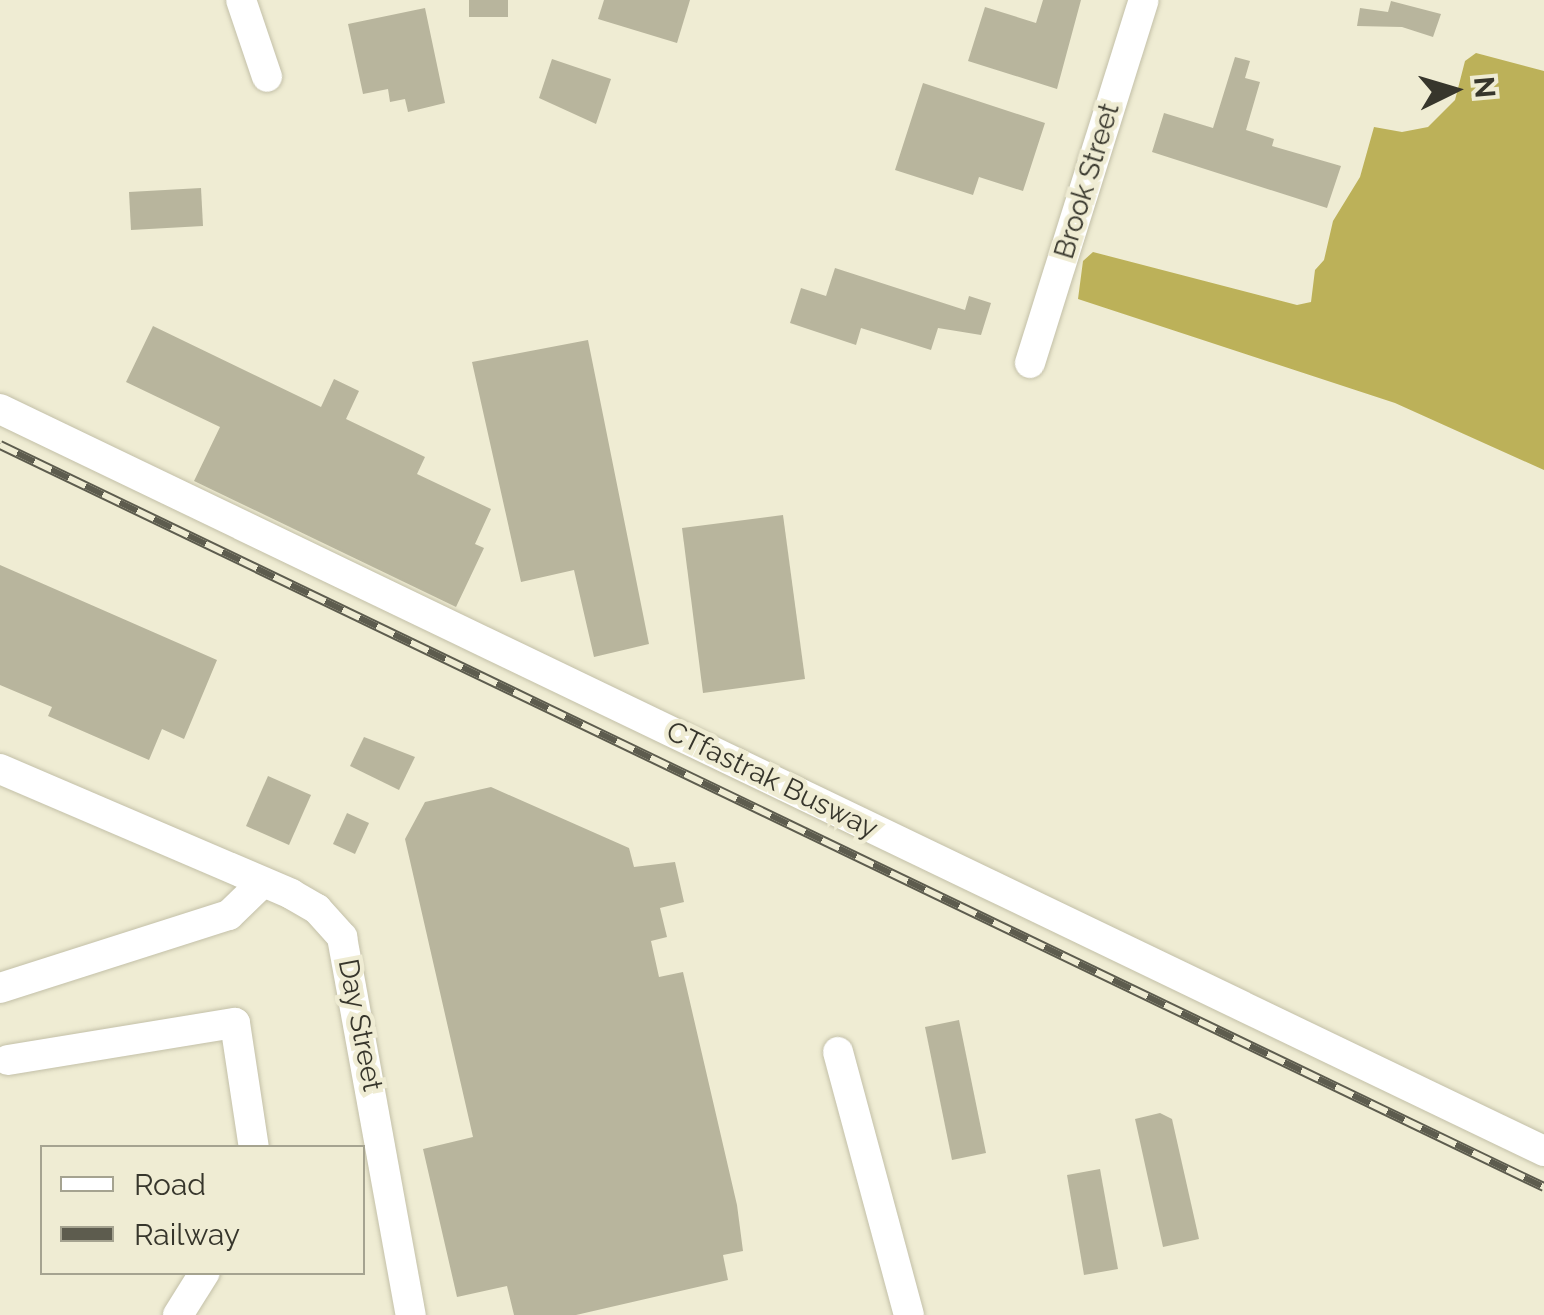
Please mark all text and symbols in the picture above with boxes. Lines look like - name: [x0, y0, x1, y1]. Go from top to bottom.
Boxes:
- north arrow: [1404, 40, 1504, 140]
- text: N: [1467, 75, 1502, 99]
- street label: Brook Street: [1047, 99, 1127, 263]
- street label: CTfastrak Busway: [661, 714, 883, 846]
- street label: Day Street: [331, 956, 389, 1094]
- legend: [40, 1145, 365, 1275]
- text: Road: [134, 1167, 206, 1202]
- text: Railway: [134, 1217, 240, 1252]

